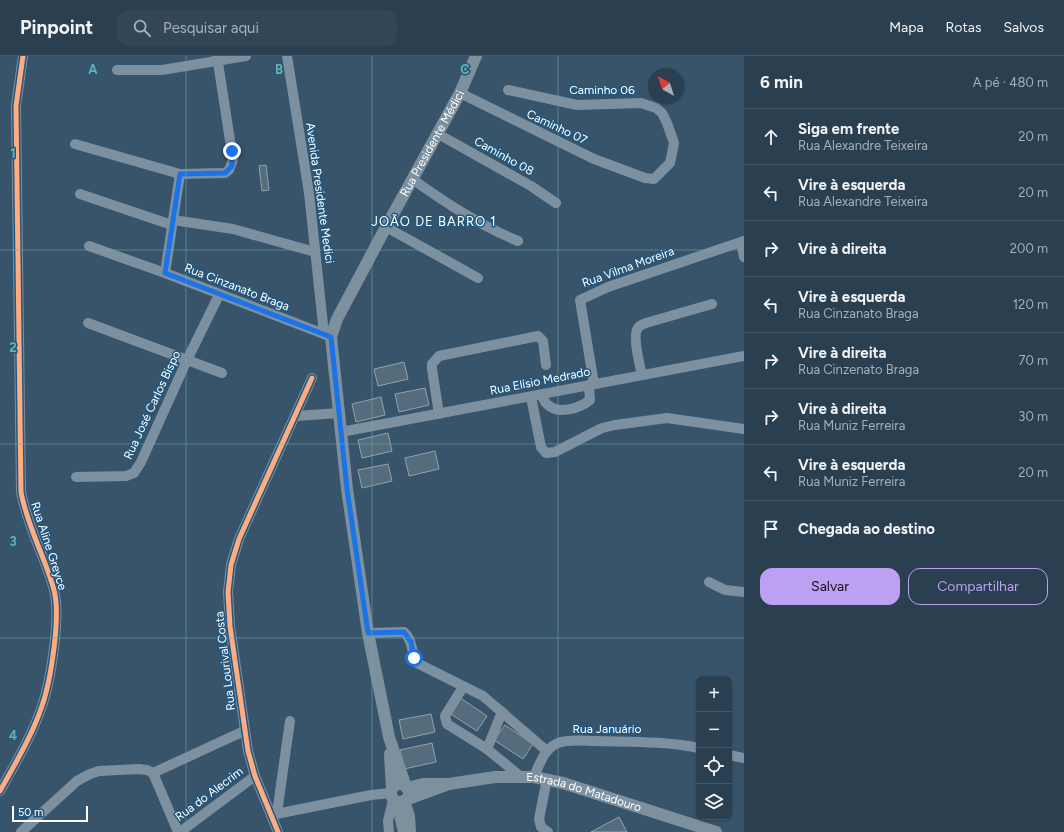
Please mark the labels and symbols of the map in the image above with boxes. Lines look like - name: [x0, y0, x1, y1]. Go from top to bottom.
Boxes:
- text: A: [88, 62, 98, 77]
- text: B: [275, 62, 283, 77]
- text: C: [460, 62, 470, 77]
- north arrow: [648, 68, 684, 104]
- street label: Caminho 06: [569, 83, 635, 97]
- street label: Rua Presidente Médici: [397, 88, 467, 199]
- street label: Caminho 07: [524, 107, 590, 147]
- street label: Avenida Presidente Medici: [303, 122, 337, 264]
- street label: Caminho 08: [472, 134, 536, 178]
- route end: [223, 142, 241, 160]
- text: 1: [10, 146, 16, 161]
- district label: JOÃO DE BARRO 1: [371, 214, 497, 229]
- street label: Rua Vilma Moreira: [580, 244, 676, 290]
- street label: Rua Cinzanato Braga: [183, 261, 291, 313]
- text: 2: [9, 340, 17, 355]
- street label: Rua José Carlos Bispo: [121, 348, 183, 462]
- street label: Rua Elísio Medrado: [489, 364, 591, 398]
- street label: Rua Aline Greyce: [28, 500, 70, 592]
- text: 3: [9, 534, 17, 549]
- street label: Rua Lourival Costa: [212, 611, 238, 711]
- route start: [405, 649, 423, 667]
- street label: Rua Januário: [573, 722, 641, 736]
- text: 4: [9, 728, 17, 743]
- street label: Rua do Alecrim: [172, 764, 246, 824]
- street label: Estrada do Matadouro: [526, 770, 643, 815]
- scale bar: [12, 804, 88, 823]

